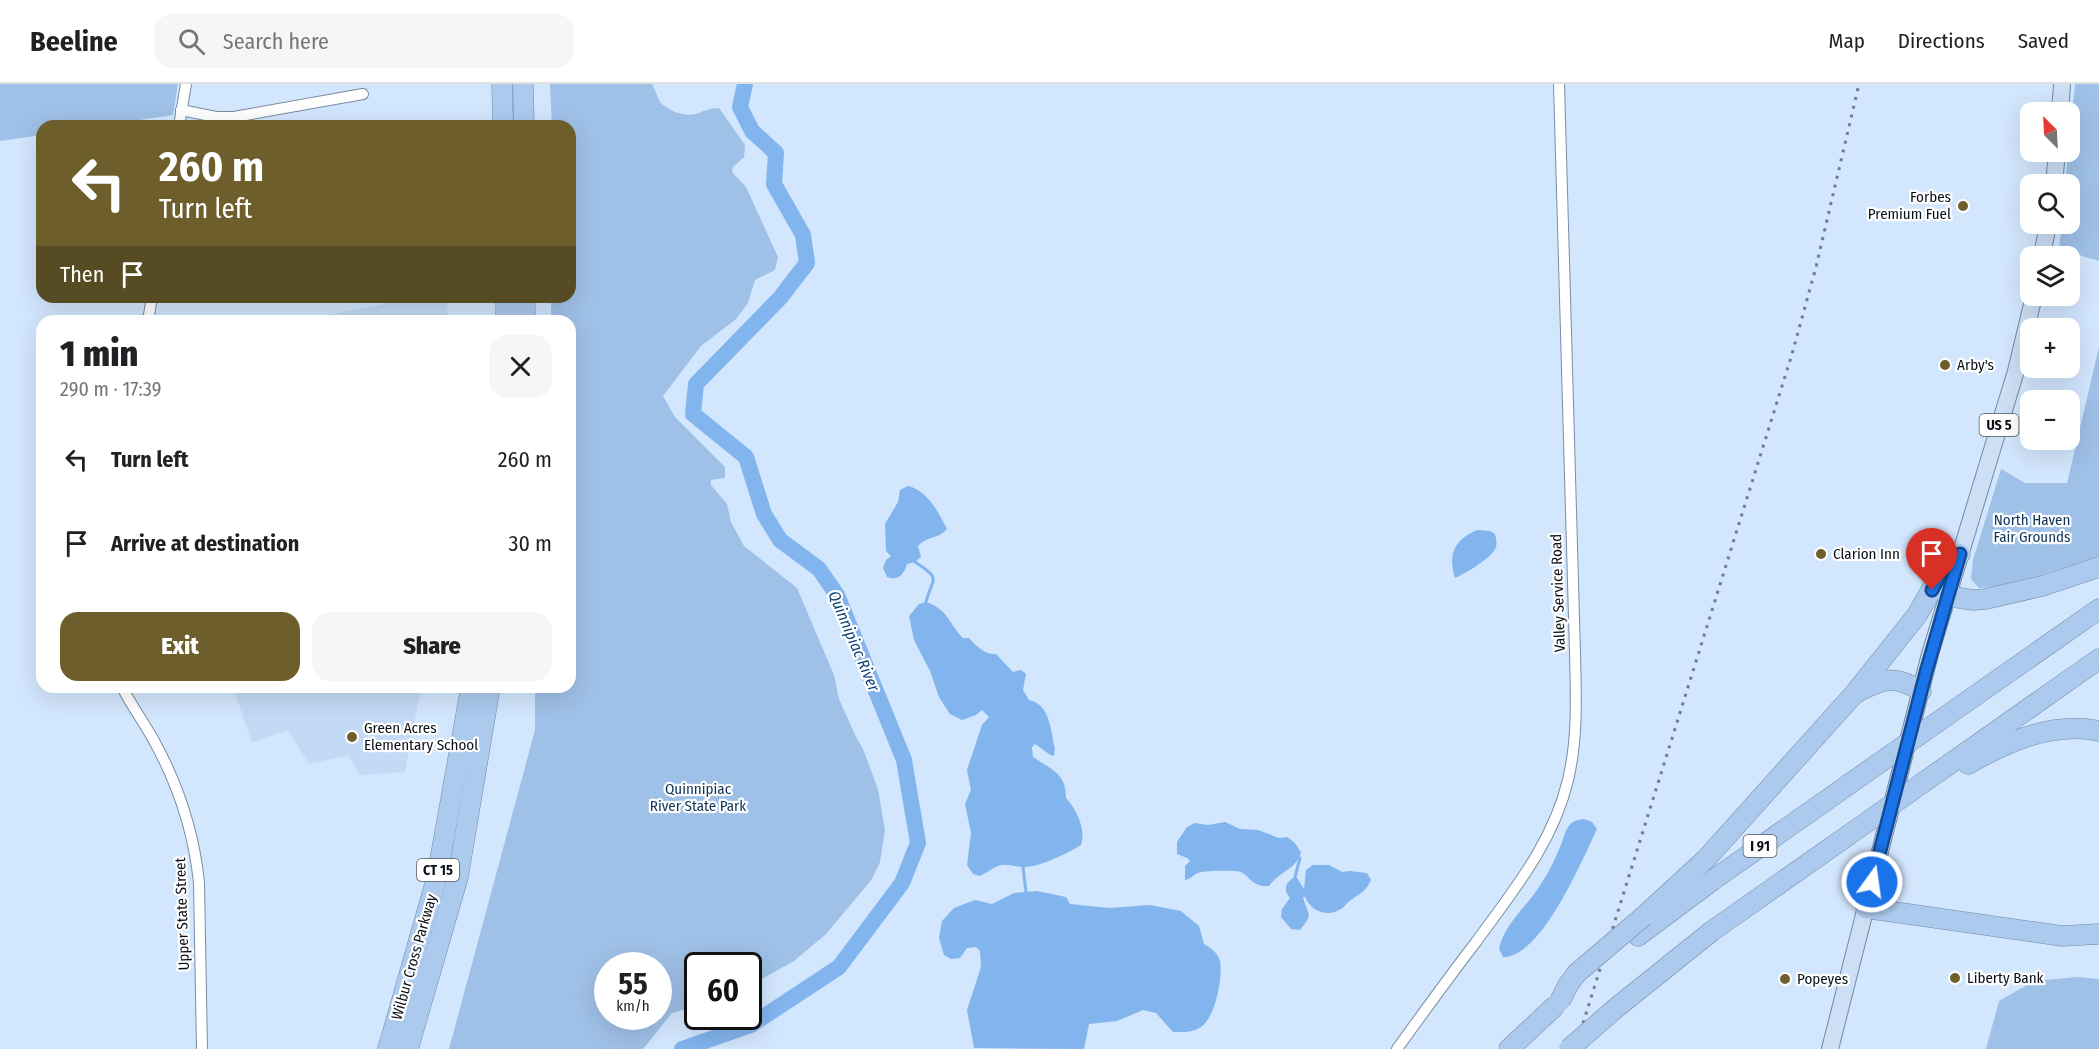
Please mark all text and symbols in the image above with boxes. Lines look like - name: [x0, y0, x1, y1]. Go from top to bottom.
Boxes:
- search box: [154, 14, 574, 68]
- text: Beeline: [30, 25, 118, 58]
- icon: search: [175, 25, 208, 58]
- text: Search here: [223, 28, 329, 55]
- text: Map: [1828, 28, 1865, 54]
- text: Directions: [1898, 28, 1985, 54]
- text: Saved: [2018, 28, 2069, 54]
- north arrow: [2020, 102, 2080, 162]
- map controls: [2020, 102, 2080, 450]
- text: 260 m: [159, 142, 264, 192]
- icon: left: [60, 144, 138, 222]
- button: search: [2020, 174, 2080, 234]
- place label: Forbes Premium Fuel: [1868, 188, 1951, 223]
- text: Turn left: [159, 193, 252, 225]
- marker: Forbes Premium Fuel: [1956, 199, 1970, 213]
- button: layers: [2020, 246, 2080, 306]
- icon: arrive: [116, 258, 149, 291]
- text: Then: [60, 261, 104, 288]
- button: +: [2020, 318, 2080, 378]
- text: 1 min: [60, 332, 138, 376]
- button: close: [489, 335, 552, 398]
- place label: Arby's: [1957, 356, 1994, 374]
- marker: Arby's: [1938, 358, 1952, 372]
- text: 290 m · 17:39: [60, 377, 161, 401]
- button: −: [2020, 390, 2080, 450]
- road number: US 5: [1980, 414, 2018, 436]
- icon: left: [60, 443, 93, 476]
- text: Turn left: [111, 446, 189, 473]
- text: 260 m: [498, 446, 552, 473]
- park label: North Haven Fair Grounds: [1993, 511, 2071, 546]
- icon: arrive: [60, 527, 93, 560]
- pin: [1906, 528, 1957, 590]
- text: Arrive at destination: [111, 530, 299, 557]
- text: 30 m: [509, 530, 552, 557]
- street label: Valley Service Road: [1547, 534, 1569, 652]
- icon: arrive: [1915, 537, 1948, 570]
- place label: Clarion Inn: [1833, 545, 1900, 563]
- marker: Clarion Inn: [1814, 547, 1828, 561]
- water label: Quinnipiac River: [824, 588, 884, 694]
- button: Exit: [60, 612, 300, 681]
- button: Share: [312, 612, 552, 681]
- place label: Green Acres Elementary School: [364, 719, 478, 754]
- marker: Green Acres Elementary School: [345, 730, 359, 744]
- park label: Quinnipiac River State Park: [650, 780, 746, 815]
- road number: I 91: [1744, 835, 1776, 857]
- position arrow: [1840, 850, 1904, 914]
- street label: Upper State Street: [171, 857, 193, 971]
- road number: CT 15: [417, 859, 459, 881]
- street label: Wilbur Cross Parkway: [387, 892, 441, 1022]
- speed limit sign: 60: [684, 952, 762, 1030]
- text: 55: [618, 966, 648, 1002]
- place label: Liberty Bank: [1967, 969, 2044, 987]
- place label: Popeyes: [1797, 970, 1848, 988]
- marker: Liberty Bank: [1948, 971, 1962, 985]
- marker: Popeyes: [1778, 972, 1792, 986]
- text: km/h: [616, 997, 650, 1015]

